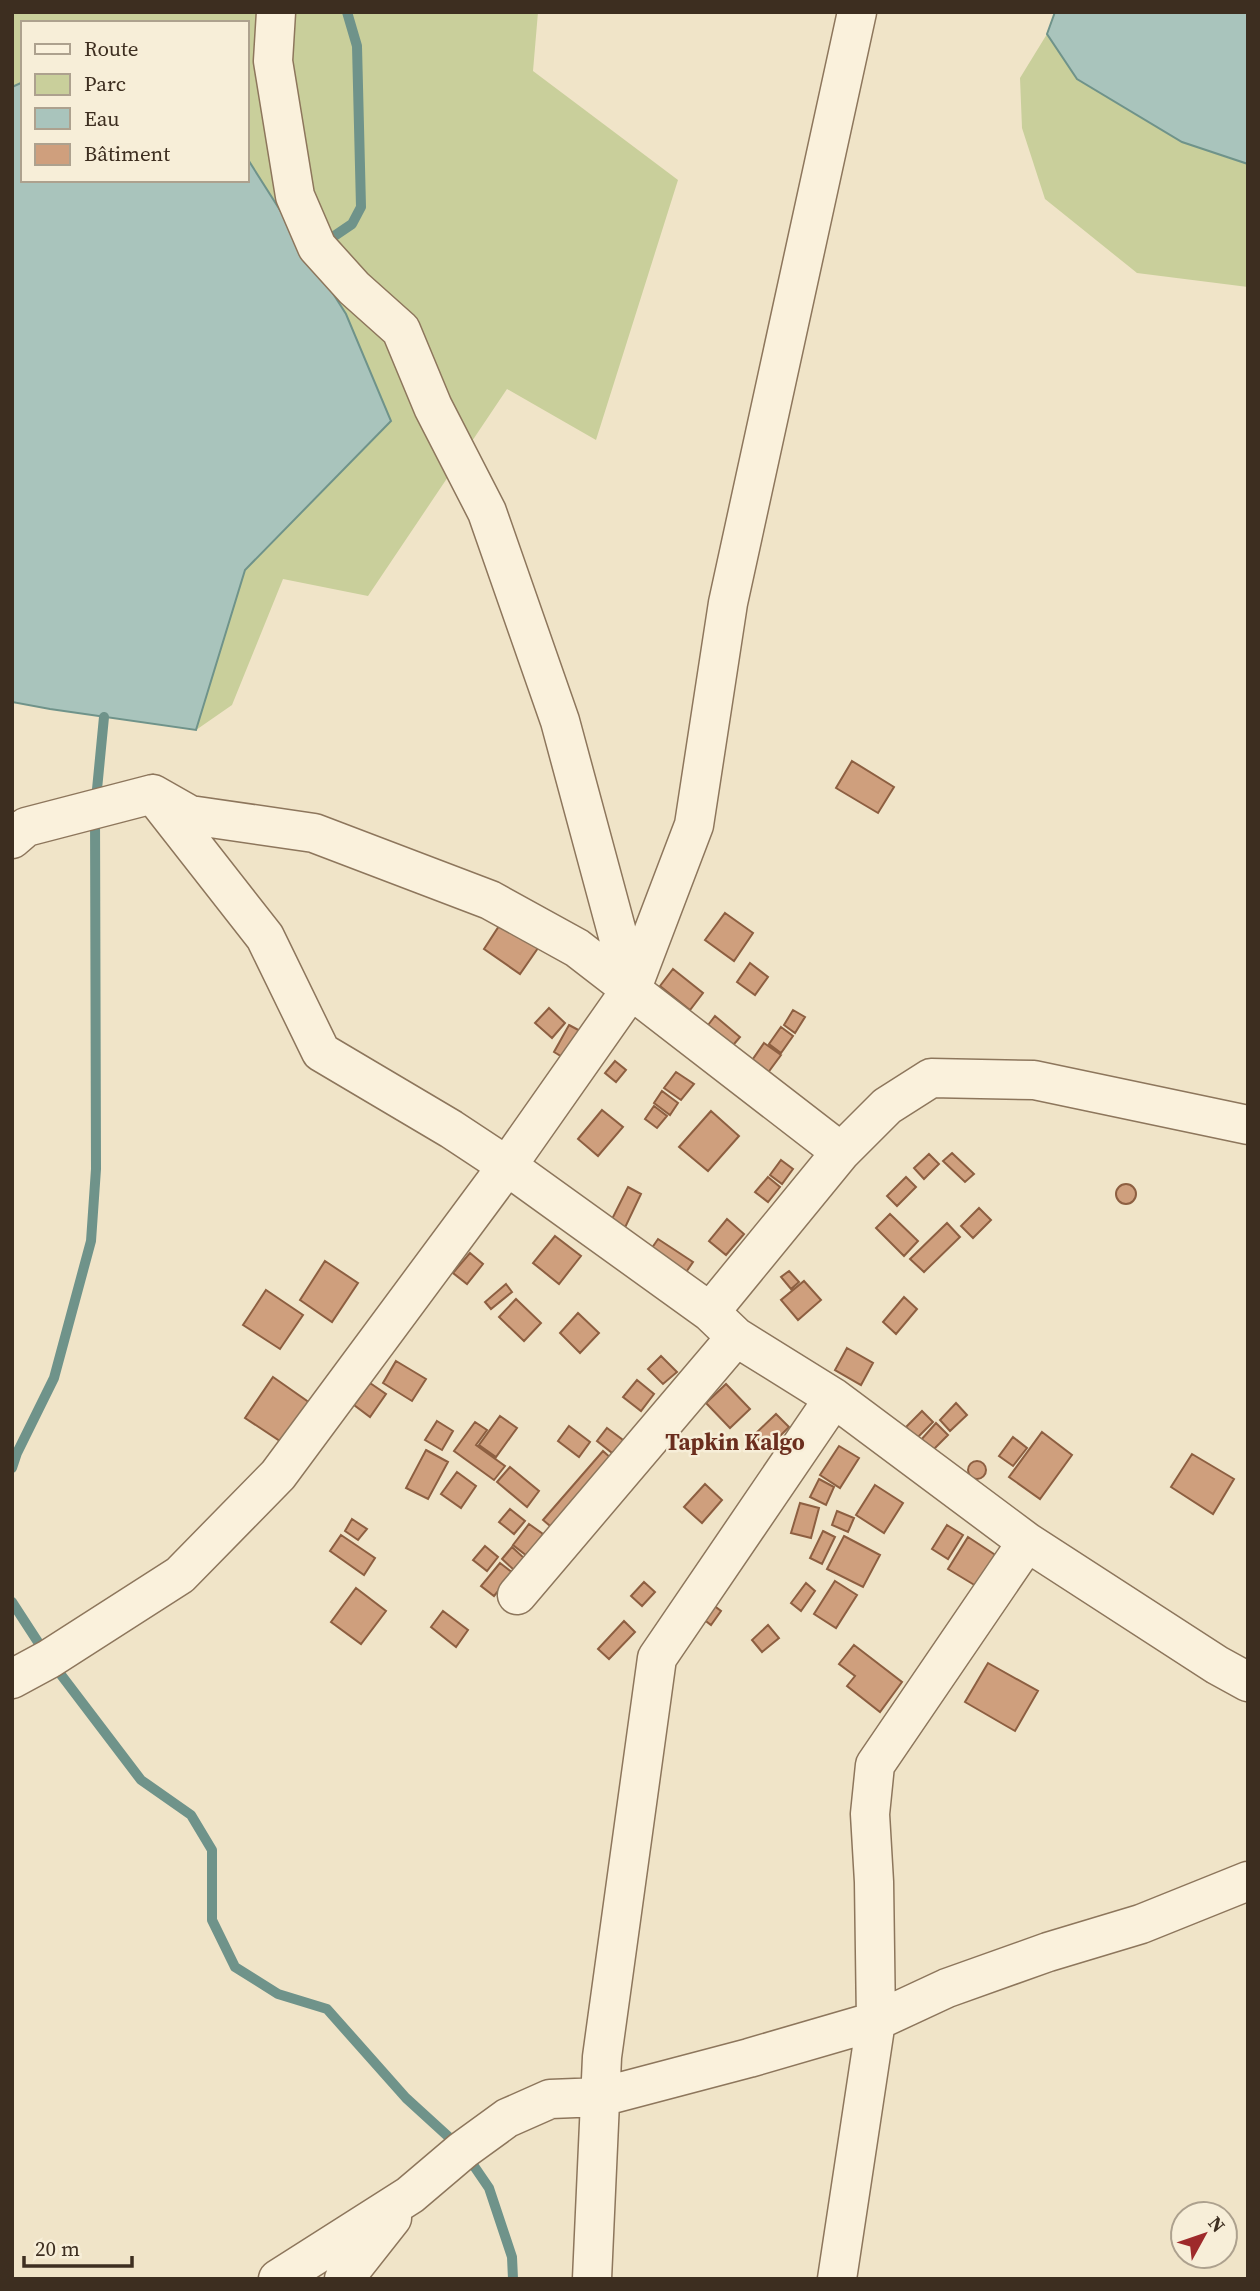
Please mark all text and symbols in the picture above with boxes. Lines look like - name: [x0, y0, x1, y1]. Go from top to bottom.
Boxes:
- legend: [21, 21, 248, 182]
- text: Route: [84, 34, 139, 63]
- text: Parc: [84, 69, 126, 98]
- text: Eau: [84, 104, 120, 133]
- text: Bâtiment: [84, 139, 170, 168]
- district label: Tapkin Kalgo: [665, 1426, 805, 1458]
- north arrow: [1169, 2200, 1239, 2270]
- text: N: [1203, 2210, 1232, 2238]
- scale bar: [24, 2224, 133, 2268]
- text: 20 m: [35, 2234, 80, 2263]

